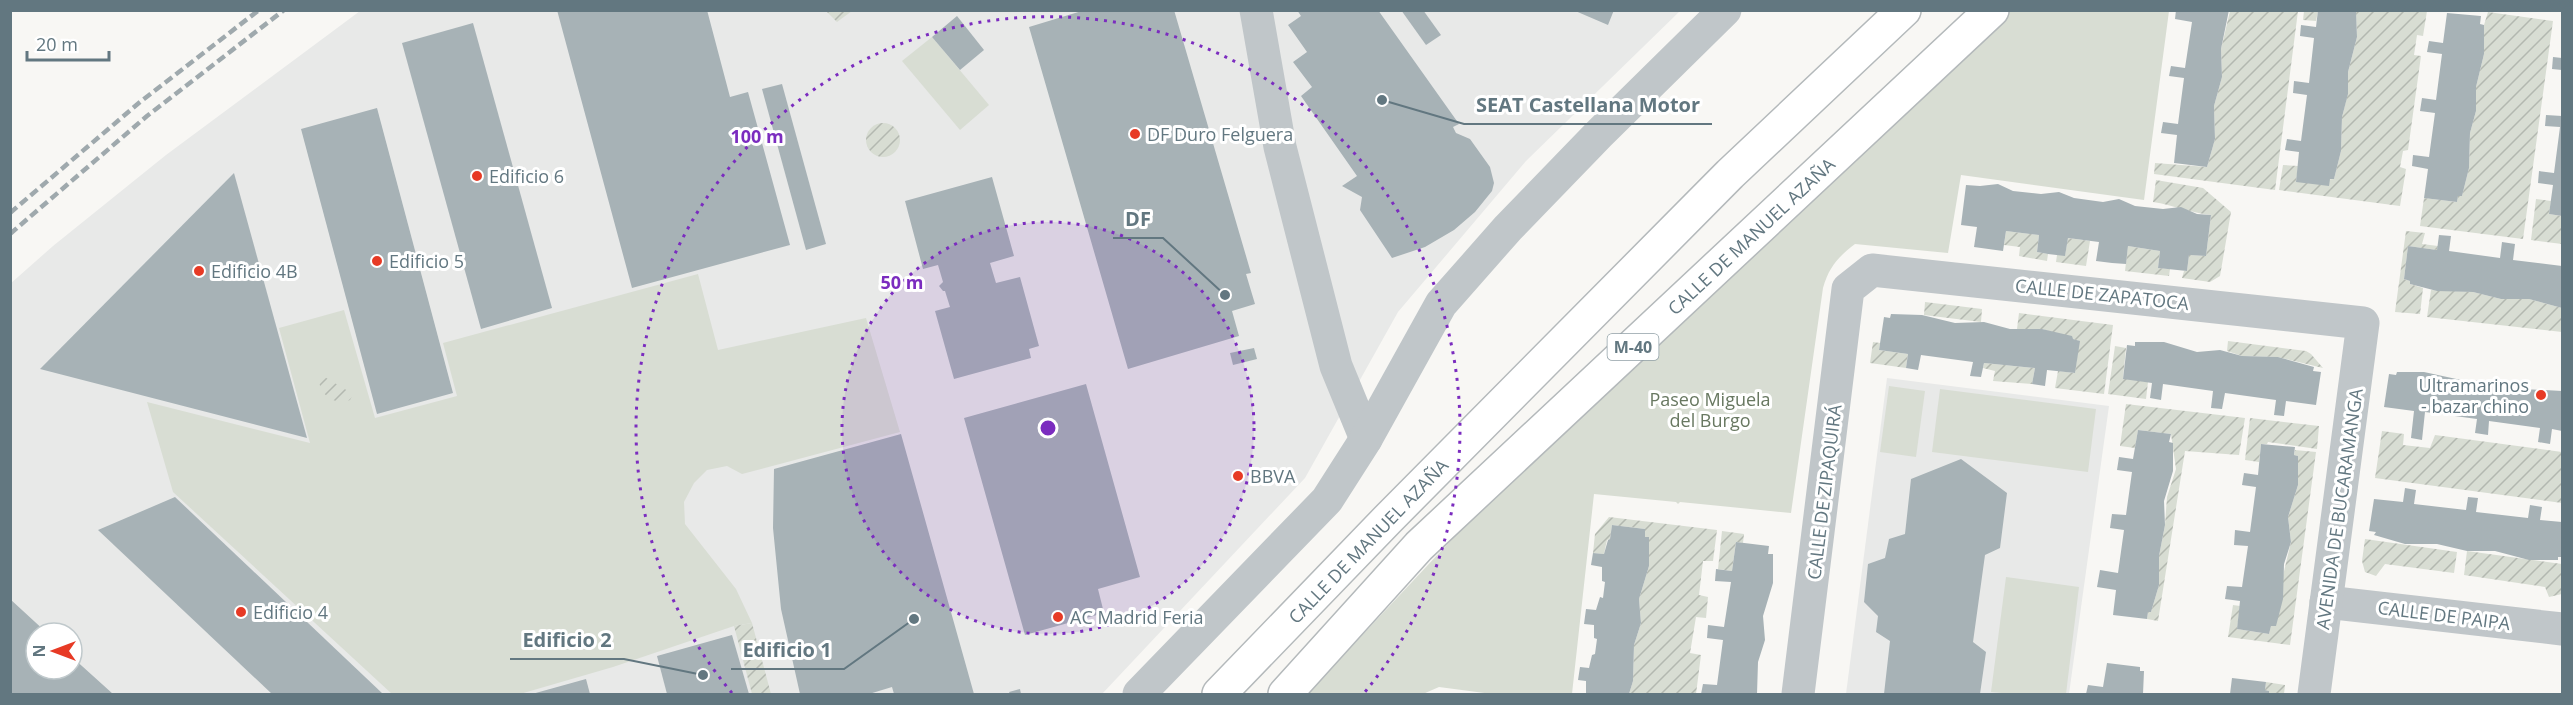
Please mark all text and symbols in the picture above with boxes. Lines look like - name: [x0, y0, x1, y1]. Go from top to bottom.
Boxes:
- scale bar: [27, 24, 110, 62]
- text: 20 m: [36, 32, 78, 56]
- callout: SEAT Castellana Motor: [1464, 86, 1712, 124]
- text: SEAT Castellana Motor: [1476, 91, 1700, 118]
- place label: DF Duro Felguera: [1147, 122, 1293, 146]
- text: 100 m: [730, 124, 784, 148]
- marker: DF Duro Felguera: [1128, 127, 1142, 141]
- street label: CALLE DE MANUEL AZAÑA: [1662, 152, 1840, 320]
- place label: Edificio 6: [489, 164, 564, 188]
- marker: Edificio 6: [470, 169, 484, 183]
- callout: DF: [1113, 200, 1163, 238]
- text: DF: [1125, 205, 1151, 232]
- place label: Edificio 5: [389, 249, 464, 273]
- marker: Edificio 5: [370, 254, 384, 268]
- place label: Edificio 4B: [211, 259, 298, 283]
- marker: Edificio 4B: [192, 264, 206, 278]
- text: 50 m: [881, 270, 923, 294]
- street label: CALLE DE ZAPATOCA: [2014, 273, 2191, 315]
- road number: M-40: [1608, 334, 1658, 360]
- place label: Ultramarinos - bazar chino: [2419, 373, 2529, 418]
- street label: AVENIDA DE BUCARAMANGA: [2310, 386, 2368, 631]
- park label: Paseo Miguela del Burgo: [1649, 387, 1771, 432]
- marker: Ultramarinos - bazar chino: [2534, 388, 2548, 402]
- street label: CALLE DE ZIPAQUIRÁ: [1801, 403, 1847, 581]
- centre of rings: [1038, 418, 1058, 438]
- street label: CALLE DE MANUEL AZAÑA: [1283, 453, 1454, 629]
- place label: BBVA: [1250, 464, 1296, 488]
- marker: BBVA: [1231, 469, 1245, 483]
- street label: CALLE DE PAIPA: [2376, 595, 2512, 635]
- place label: Edificio 4: [253, 600, 328, 624]
- marker: Edificio 4: [234, 605, 248, 619]
- place label: AC Madrid Feria: [1070, 605, 1204, 629]
- marker: AC Madrid Feria: [1051, 610, 1065, 624]
- north arrow: [24, 621, 84, 681]
- callout: Edificio 2: [510, 621, 624, 659]
- text: Edificio 2: [522, 626, 612, 653]
- callout: Edificio 1: [731, 631, 844, 669]
- text: Edificio 1: [742, 636, 832, 663]
- text: N: [28, 644, 50, 658]

